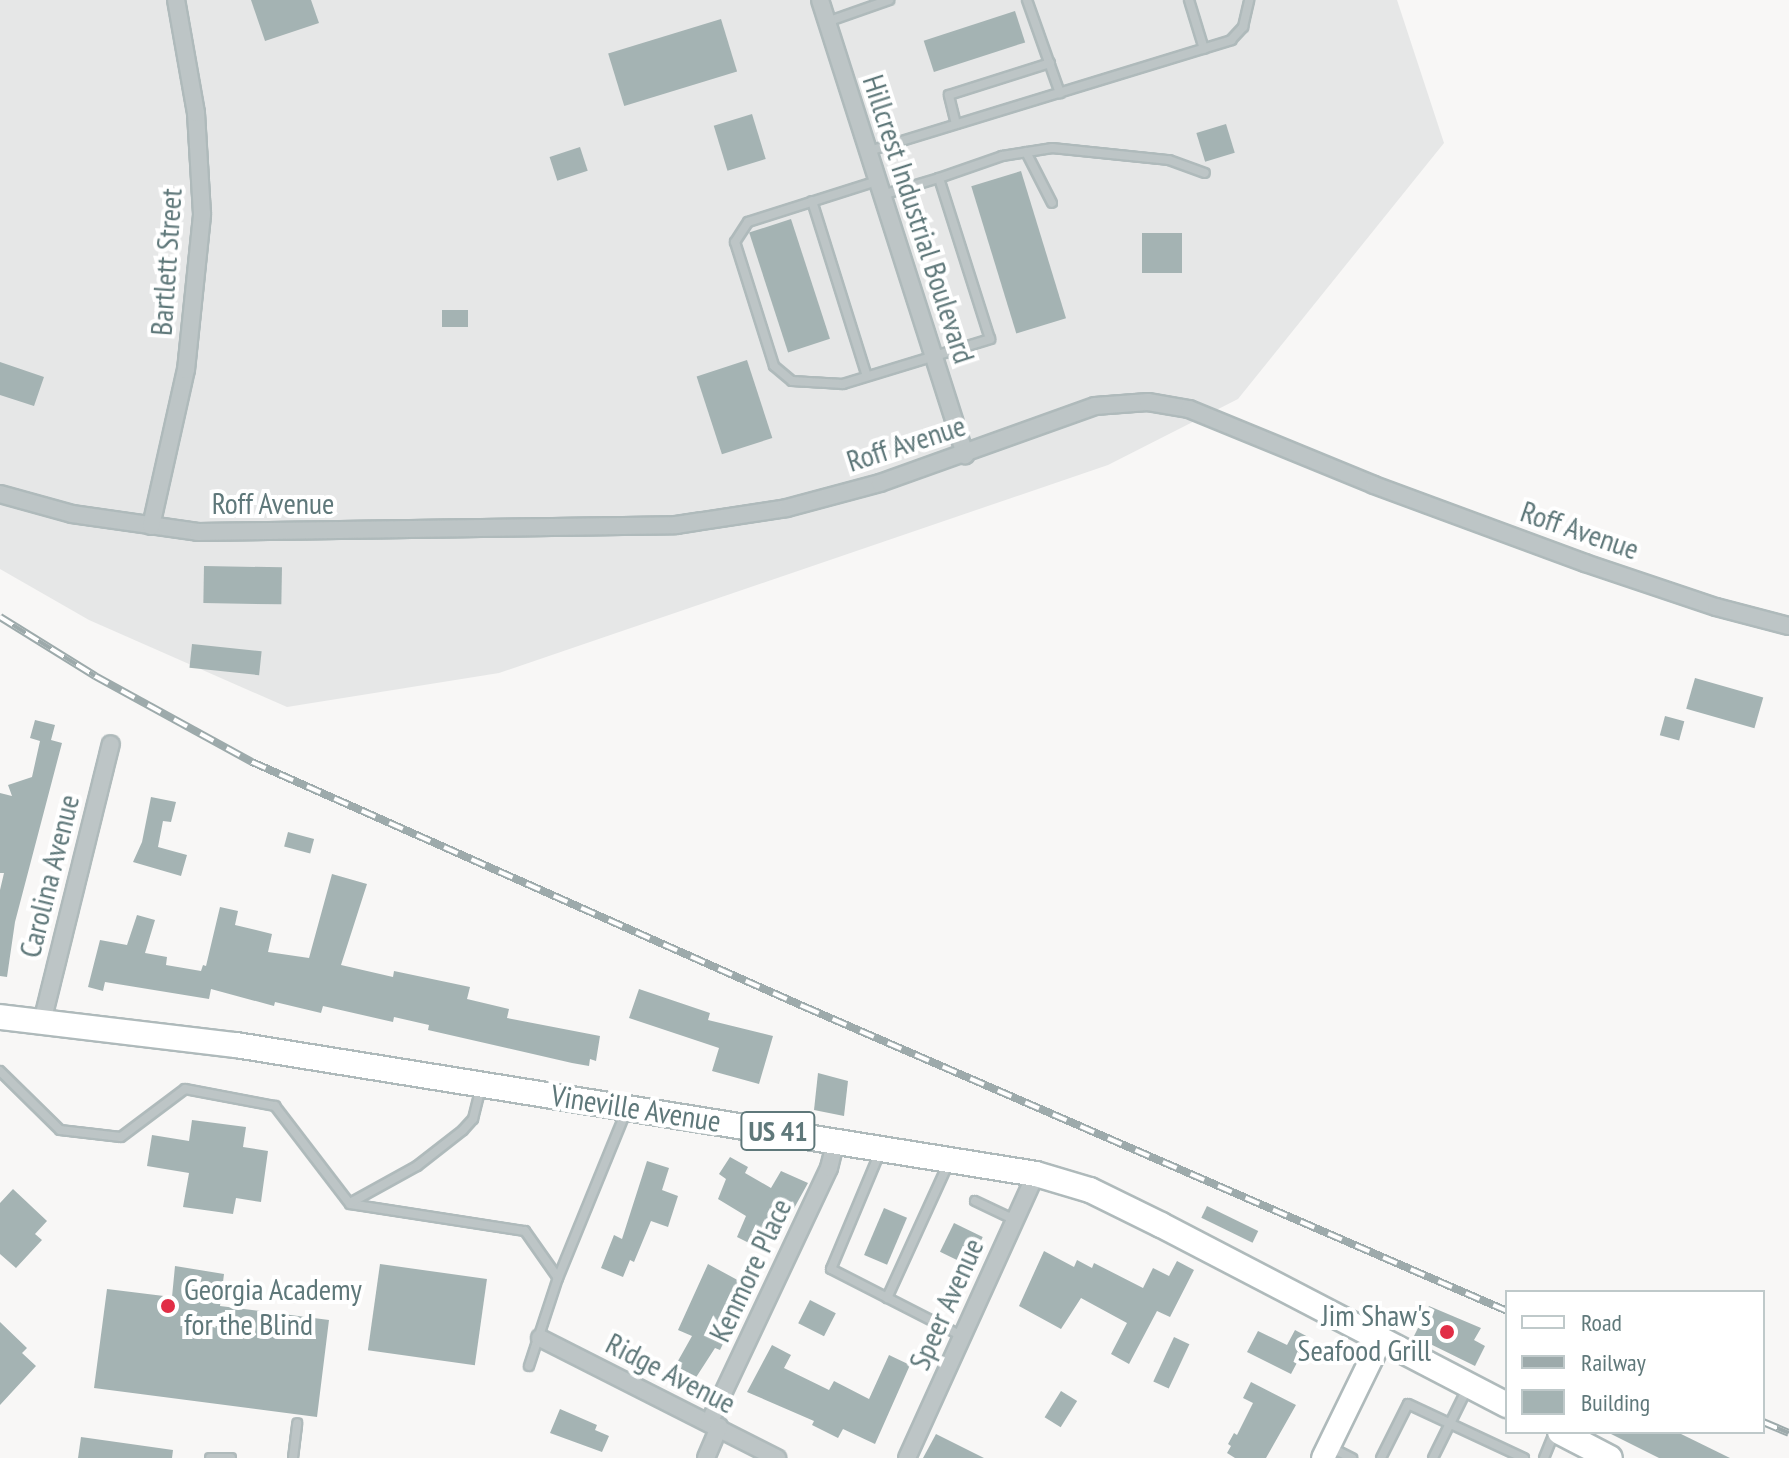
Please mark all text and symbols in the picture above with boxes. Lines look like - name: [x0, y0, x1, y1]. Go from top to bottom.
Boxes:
- street label: Hillcrest Industrial Boulevard: [855, 70, 983, 368]
- street label: Bartlett Street: [143, 187, 189, 337]
- street label: Roff Avenue: [842, 407, 970, 479]
- street label: Roff Avenue: [211, 485, 335, 521]
- street label: Roff Avenue: [1516, 493, 1644, 567]
- street label: Carolina Avenue: [11, 790, 87, 962]
- street label: Vineville Avenue: [548, 1077, 724, 1139]
- road number: US 41: [740, 1107, 816, 1155]
- street label: Kenmore Place: [701, 1193, 799, 1347]
- street label: Speer Avenue: [901, 1232, 991, 1376]
- place label: Georgia Academy for the Blind: [184, 1271, 363, 1342]
- legend: [1505, 1290, 1765, 1434]
- marker: Georgia Academy for the Blind: [159, 1297, 177, 1315]
- place label: Jim Shaw's Seafood Grill: [1298, 1297, 1431, 1368]
- text: Road: [1581, 1307, 1622, 1338]
- marker: Jim Shaw's Seafood Grill: [1438, 1323, 1456, 1341]
- street label: Ridge Avenue: [600, 1325, 742, 1421]
- text: Railway: [1581, 1347, 1646, 1378]
- text: Building: [1581, 1387, 1650, 1418]

